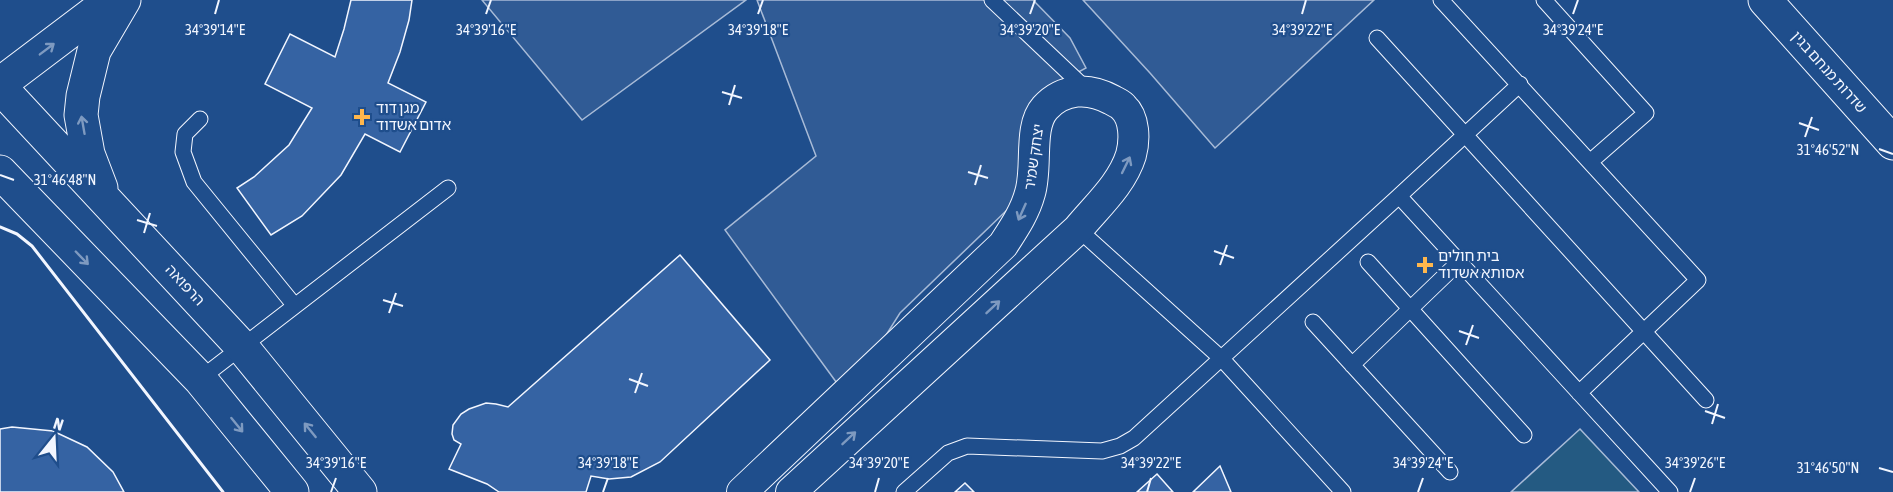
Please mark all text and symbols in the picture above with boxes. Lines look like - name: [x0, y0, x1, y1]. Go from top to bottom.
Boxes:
- text: 34°39'14"E: [185, 21, 246, 38]
- text: 34°39'16"E: [456, 21, 517, 38]
- text: 34°39'18"E: [728, 21, 789, 38]
- text: 34°39'20"E: [1000, 21, 1061, 38]
- text: 34°39'22"E: [1272, 21, 1333, 38]
- text: 34°39'24"E: [1543, 21, 1604, 38]
- street label: שדרות מנחם בגין: [1788, 27, 1871, 116]
- one-way arrow: [38, 43, 54, 55]
- place label: מגן דוד אדום אשדוד: [376, 99, 451, 133]
- marker: מגן דוד אדום אשדוד: [353, 108, 371, 126]
- one-way arrow: [77, 115, 88, 135]
- street label: יצחק שמיר: [1020, 123, 1047, 191]
- text: 31°46'52"N: [1797, 141, 1859, 158]
- one-way arrow: [1120, 157, 1132, 175]
- text: 31°46'48"N: [34, 171, 96, 188]
- one-way arrow: [1016, 203, 1027, 221]
- place label: בית חולים אסותא אשדוד: [1438, 247, 1524, 281]
- one-way arrow: [75, 250, 90, 265]
- marker: בית חולים אסותא אשדוד: [1416, 256, 1434, 274]
- street label: הרפואה: [162, 261, 208, 309]
- one-way arrow: [985, 300, 1000, 314]
- north arrow: [24, 408, 84, 468]
- text: N: [51, 414, 66, 434]
- one-way arrow: [231, 417, 244, 433]
- one-way arrow: [303, 422, 316, 438]
- one-way arrow: [842, 431, 857, 445]
- text: 34°39'16"E: [306, 454, 367, 471]
- text: 34°39'18"E: [578, 454, 639, 471]
- text: 34°39'20"E: [849, 454, 910, 471]
- text: 34°39'22"E: [1121, 454, 1182, 471]
- text: 34°39'24"E: [1393, 454, 1454, 471]
- text: 34°39'26"E: [1665, 454, 1726, 471]
- text: 31°46'50"N: [1797, 459, 1859, 476]

